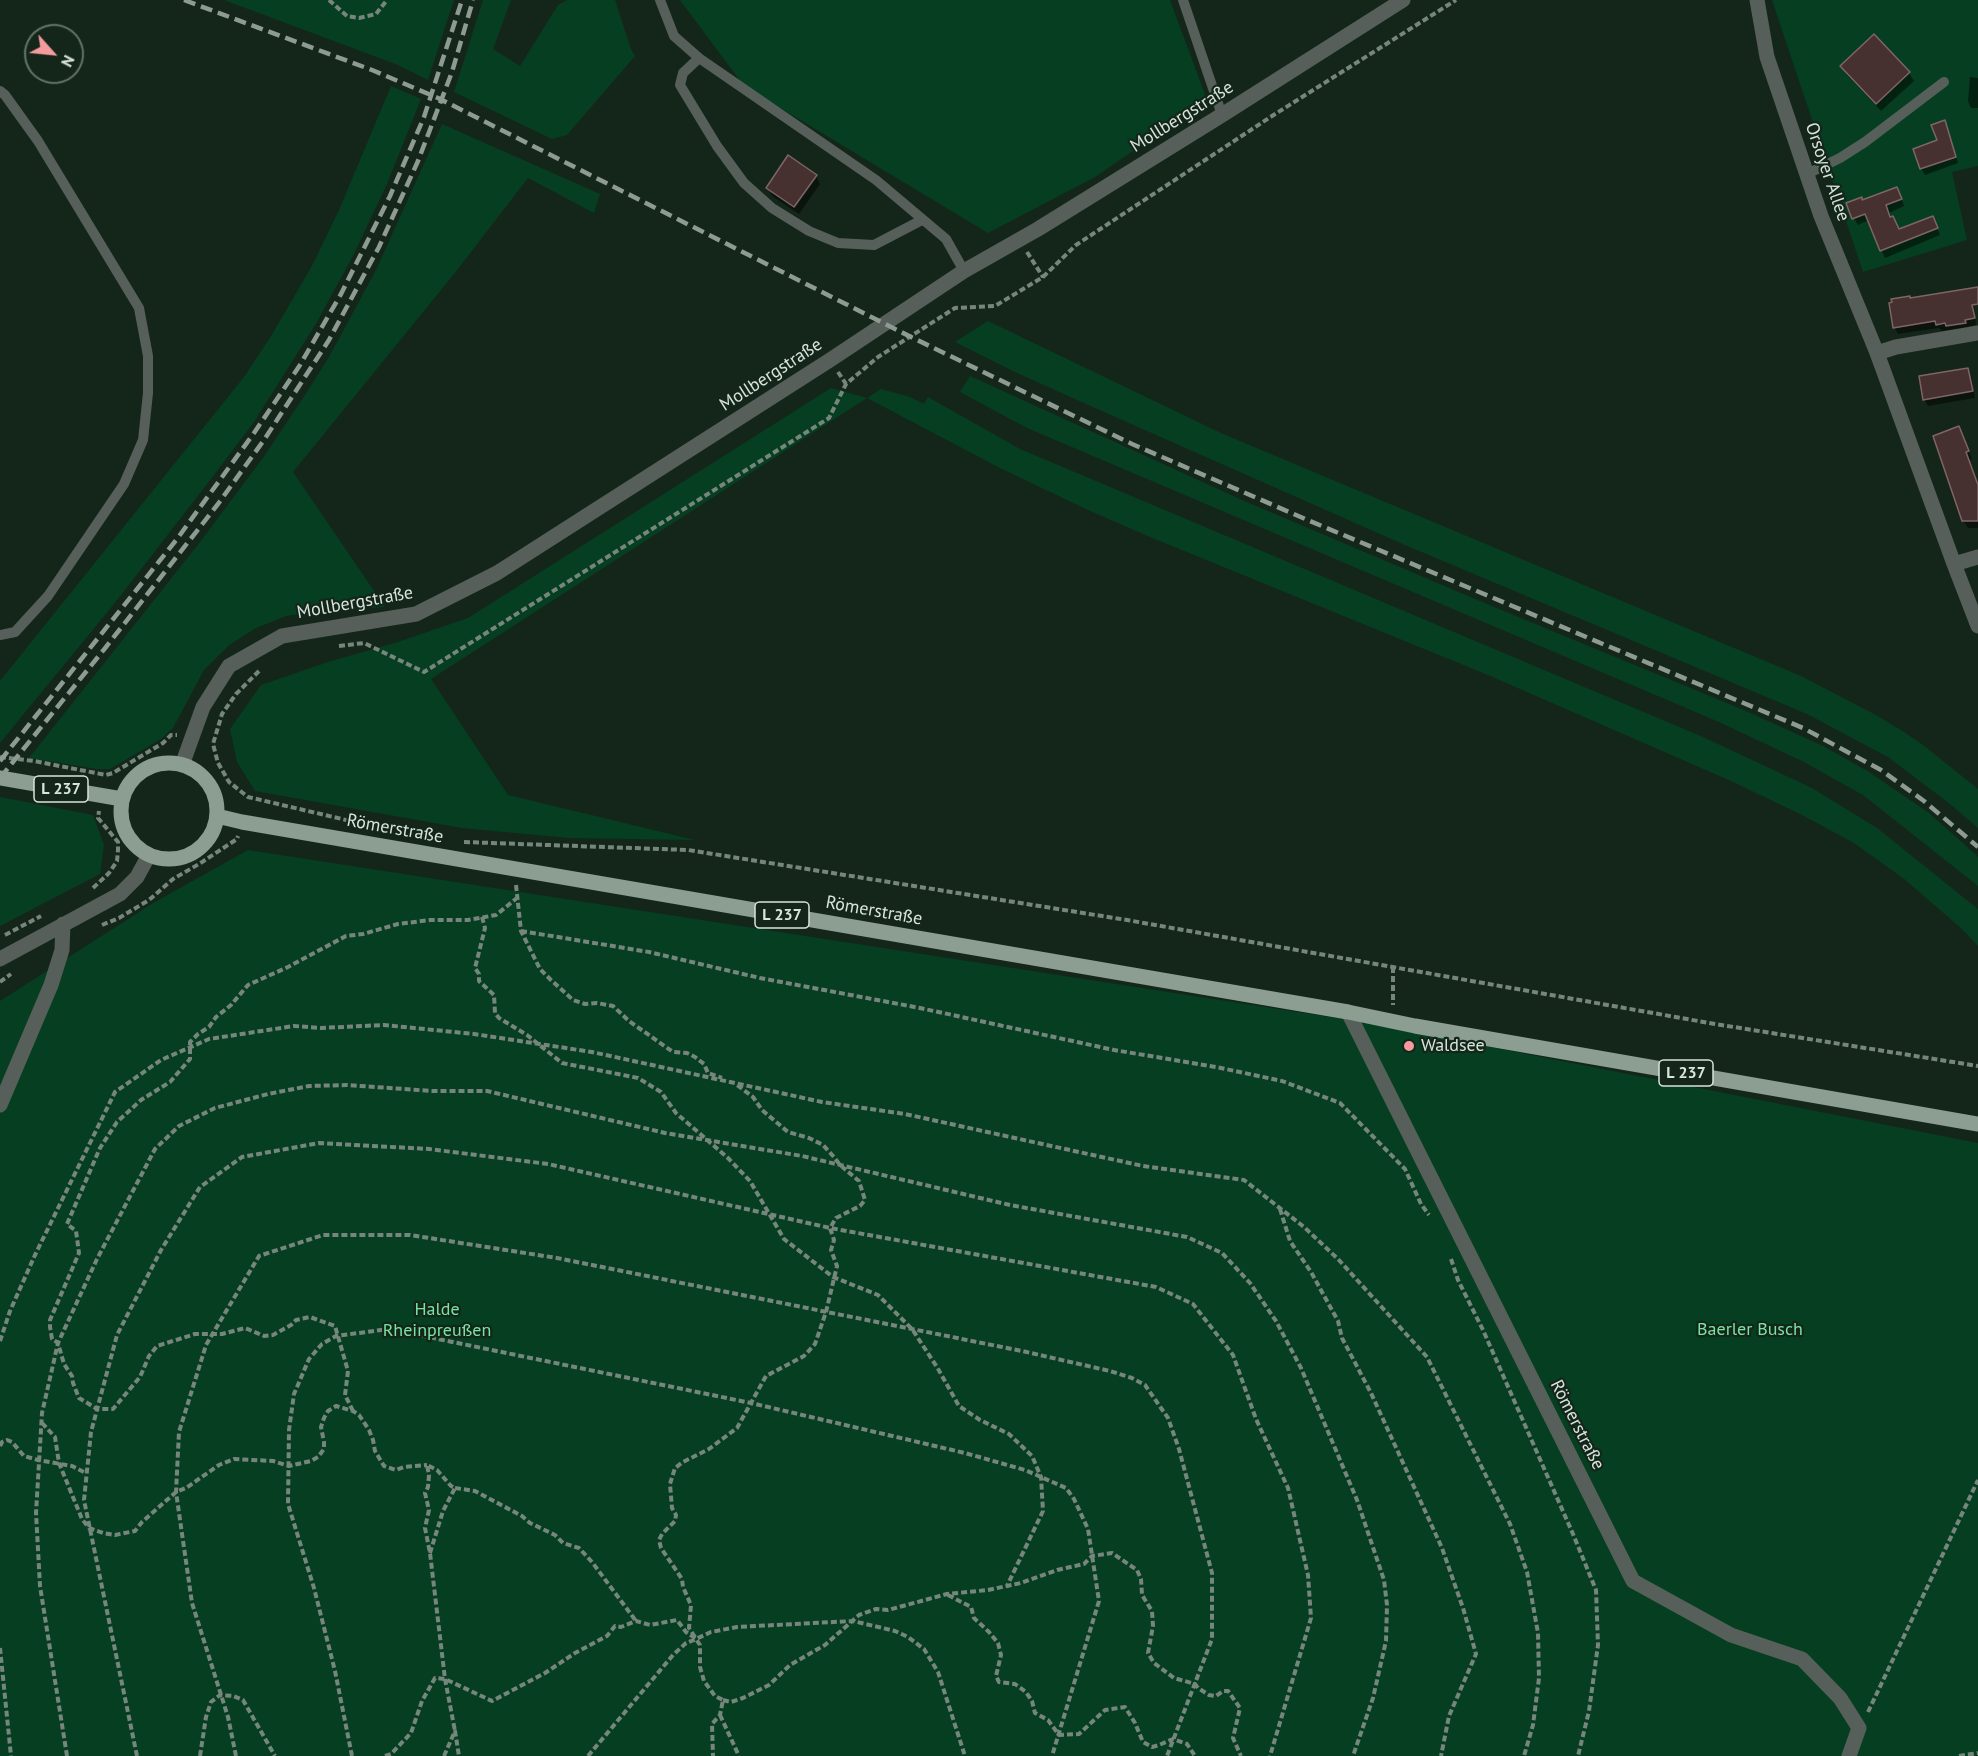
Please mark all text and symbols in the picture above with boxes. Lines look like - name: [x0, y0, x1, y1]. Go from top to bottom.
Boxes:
- north arrow: [24, 24, 84, 84]
- text: N: [57, 52, 80, 70]
- street label: Mollbergstraße: [1126, 77, 1238, 157]
- street label: Orsoyer Allee: [1800, 120, 1854, 224]
- street label: Mollbergstraße: [716, 334, 826, 416]
- street label: Mollbergstraße: [295, 582, 415, 624]
- road number: L 237: [34, 776, 88, 802]
- street label: Römerstraße: [345, 810, 445, 848]
- street label: Römerstraße: [824, 892, 924, 930]
- road number: L 237: [755, 902, 809, 928]
- place label: Waldsee: [1421, 1035, 1485, 1057]
- marker: Waldsee: [1402, 1039, 1416, 1053]
- road number: L 237: [1659, 1060, 1713, 1086]
- park label: Halde Rheinpreußen: [383, 1299, 491, 1342]
- park label: Baerler Busch: [1697, 1319, 1803, 1341]
- street label: Römerstraße: [1545, 1376, 1609, 1474]

